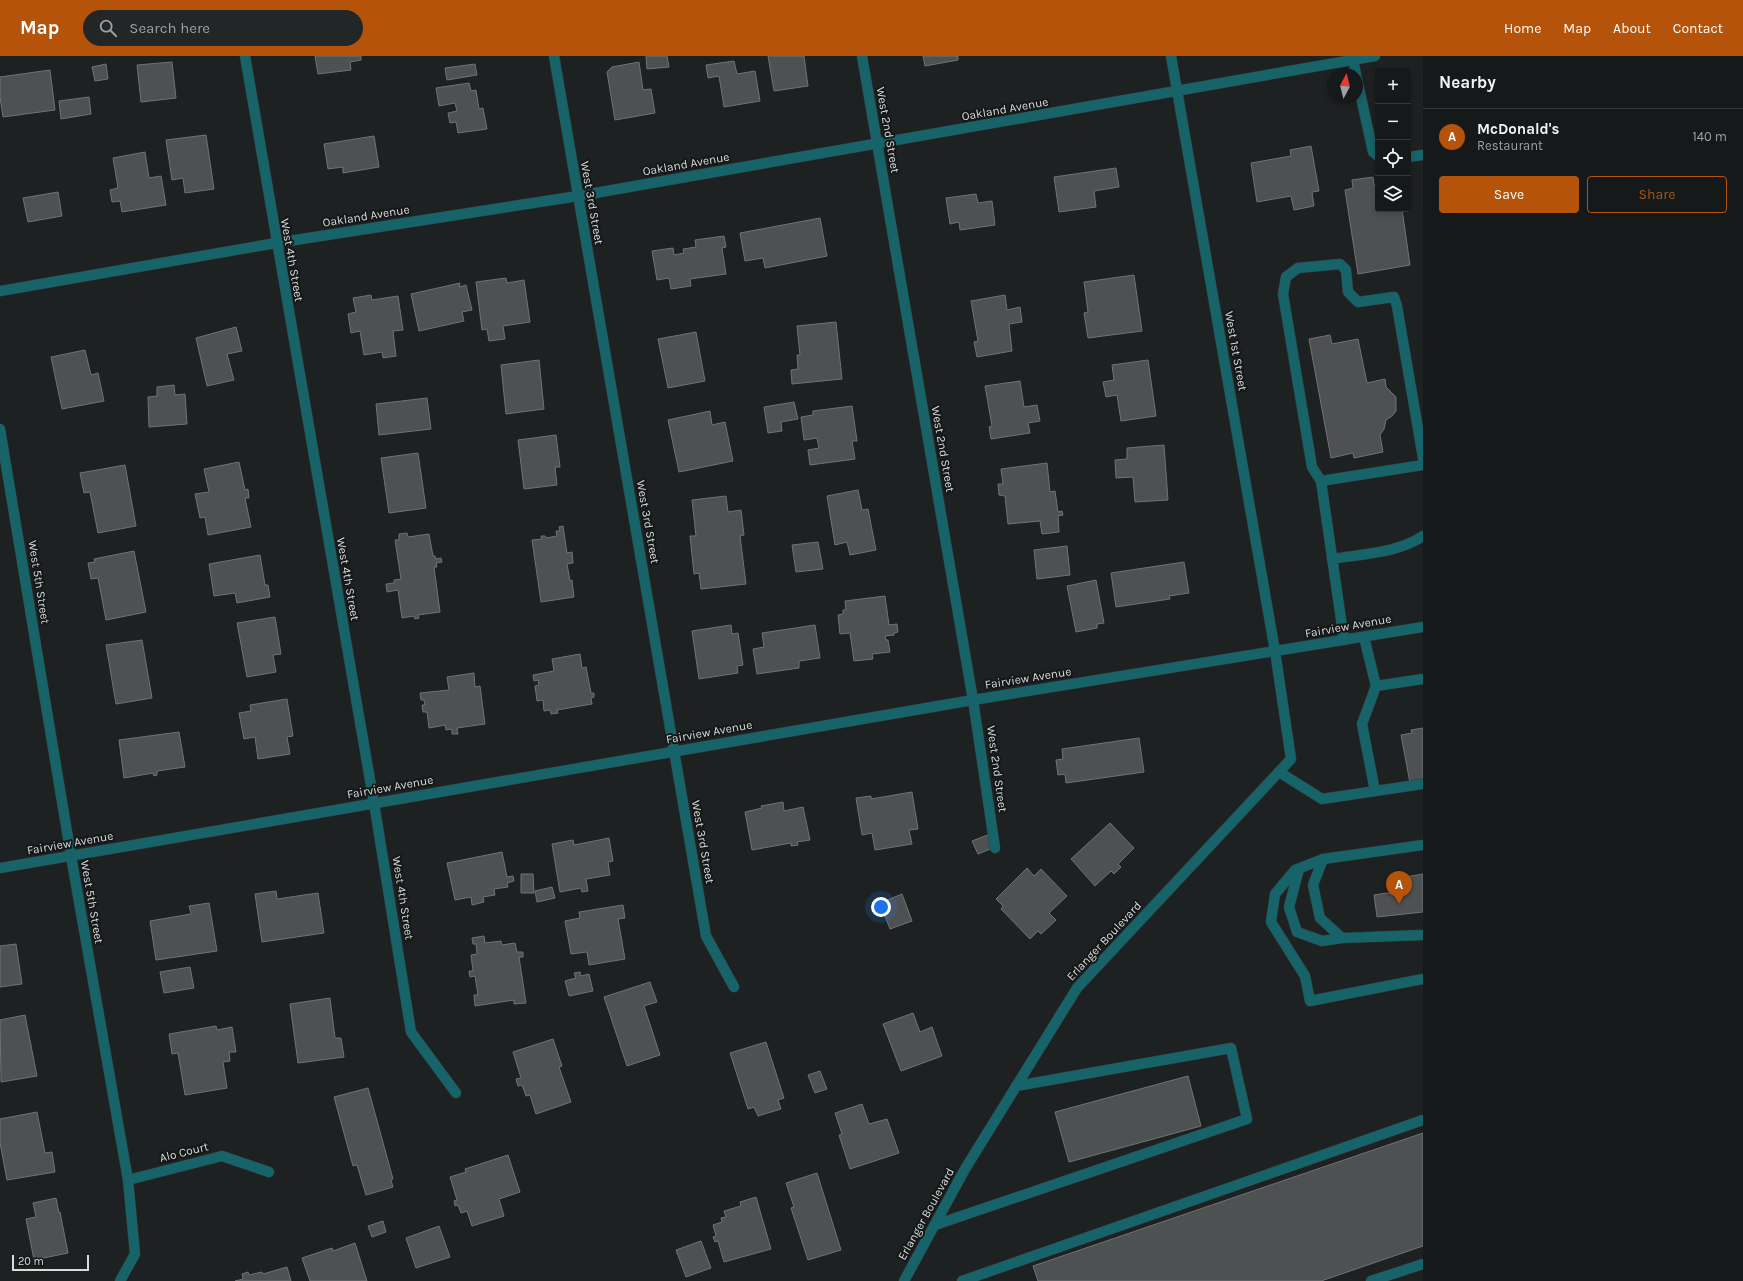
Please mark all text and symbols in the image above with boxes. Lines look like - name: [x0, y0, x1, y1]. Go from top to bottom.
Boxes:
- search box: [83, 10, 363, 46]
- text: Map: [20, 17, 59, 39]
- icon: search: [97, 17, 119, 39]
- text: Search here: [129, 19, 210, 37]
- text: Home: [1504, 20, 1541, 37]
- text: Map: [1563, 20, 1591, 37]
- text: About: [1613, 20, 1651, 37]
- text: Contact: [1673, 20, 1723, 37]
- north arrow: [1327, 68, 1363, 104]
- map controls: [1375, 68, 1411, 212]
- button: +: [1375, 68, 1411, 104]
- text: Nearby: [1439, 72, 1496, 92]
- street label: West 2nd Street: [874, 86, 903, 175]
- street label: Oakland Avenue: [961, 94, 1049, 124]
- button: −: [1375, 104, 1411, 140]
- text: McDonald's: [1477, 120, 1559, 138]
- text: A: [1448, 129, 1456, 144]
- text: 140 m: [1692, 129, 1727, 144]
- text: Restaurant: [1477, 138, 1543, 153]
- button: locate: [1375, 140, 1411, 176]
- street label: Oakland Avenue: [642, 149, 730, 179]
- street label: West 3rd Street: [578, 160, 606, 246]
- button: layers: [1375, 176, 1411, 212]
- button: Save: [1439, 176, 1579, 213]
- button: Share: [1587, 176, 1727, 213]
- street label: Oakland Avenue: [322, 202, 410, 230]
- street label: West 4th Street: [278, 217, 306, 303]
- street label: West 1st Street: [1222, 310, 1250, 392]
- street label: West 2nd Street: [929, 405, 958, 494]
- street label: West 3rd Street: [634, 479, 662, 565]
- street label: West 4th Street: [334, 536, 362, 622]
- street label: West 5th Street: [25, 539, 53, 625]
- street label: Fairview Avenue: [1304, 612, 1392, 640]
- street label: Fairview Avenue: [984, 664, 1072, 692]
- street label: Fairview Avenue: [665, 718, 753, 746]
- street label: West 2nd Street: [984, 725, 1010, 814]
- street label: Fairview Avenue: [346, 773, 434, 801]
- street label: West 3rd Street: [689, 799, 717, 885]
- street label: Fairview Avenue: [26, 829, 114, 857]
- street label: West 4th Street: [389, 855, 417, 941]
- street label: West 5th Street: [78, 859, 106, 945]
- pin: A: [1386, 871, 1412, 904]
- your location: [871, 897, 891, 917]
- street label: Erlanger Boulevard: [1064, 898, 1144, 984]
- street label: Alo Court: [158, 1139, 210, 1165]
- street label: Erlanger Boulevard: [895, 1165, 957, 1263]
- scale bar: [12, 1253, 89, 1272]
- text: 20 m: [18, 1255, 44, 1268]

